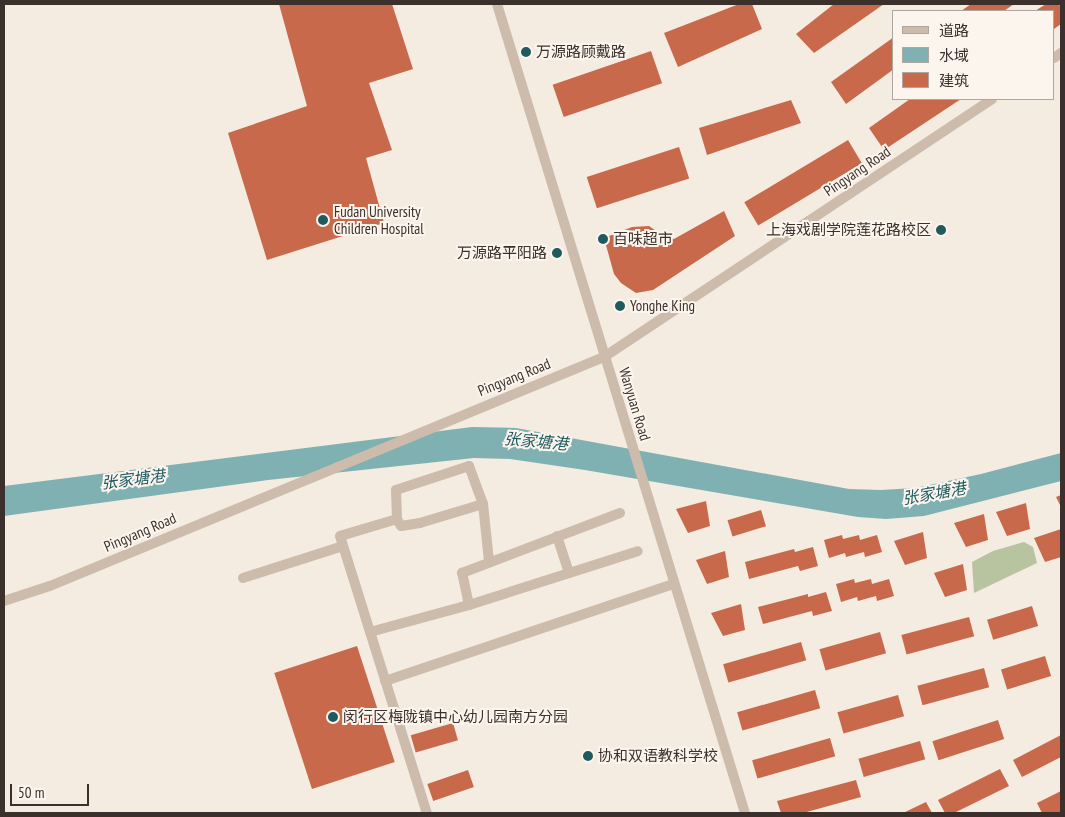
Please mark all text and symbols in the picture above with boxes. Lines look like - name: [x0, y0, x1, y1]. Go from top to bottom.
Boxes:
- legend: [892, 10, 1055, 100]
- text: 道路: [939, 21, 969, 40]
- place label: 万源路顾戴路: [536, 43, 626, 61]
- marker: 万源路顾戴路: [520, 46, 532, 58]
- text: 水域: [939, 46, 969, 65]
- text: 建筑: [939, 71, 969, 90]
- street label: Pingyang Road: [820, 142, 894, 200]
- place label: Fudan University Children Hospital: [334, 202, 424, 237]
- marker: Fudan University Children Hospital: [316, 213, 330, 227]
- place label: 上海戏剧学院莲花路校区: [766, 221, 931, 239]
- marker: 上海戏剧学院莲花路校区: [935, 224, 947, 236]
- place label: 百味超市: [613, 230, 673, 248]
- marker: 百味超市: [597, 233, 609, 245]
- place label: 万源路平阳路: [457, 244, 547, 262]
- marker: 万源路平阳路: [551, 247, 563, 259]
- place label: Yonghe King: [630, 297, 695, 315]
- marker: Yonghe King: [614, 300, 626, 312]
- street label: Pingyang Road: [475, 354, 553, 400]
- street label: Wanyuan Road: [615, 365, 655, 443]
- water label: 张家塘港: [503, 429, 569, 453]
- water label: 张家塘港: [100, 466, 166, 492]
- water label: 张家塘港: [901, 478, 967, 508]
- street label: Pingyang Road: [101, 509, 179, 555]
- place label: 闵行区梅陇镇中心幼儿园南方分园: [343, 708, 568, 726]
- marker: 闵行区梅陇镇中心幼儿园南方分园: [327, 711, 339, 723]
- place label: 协和双语教科学校: [598, 747, 718, 765]
- marker: 协和双语教科学校: [582, 750, 594, 762]
- scale bar: [12, 774, 91, 806]
- text: 50 m: [18, 783, 44, 802]

